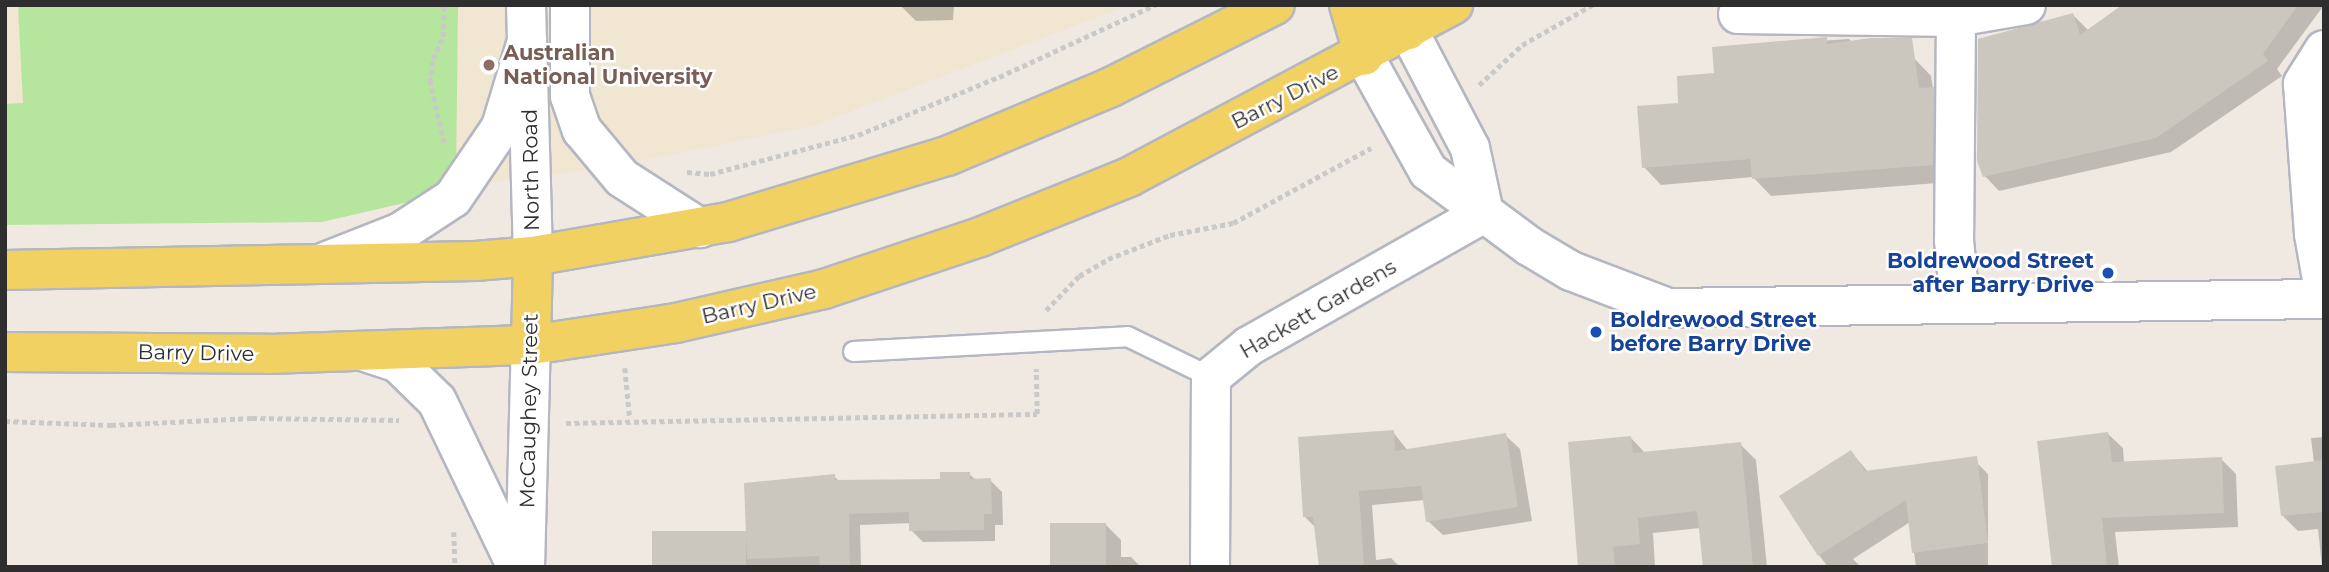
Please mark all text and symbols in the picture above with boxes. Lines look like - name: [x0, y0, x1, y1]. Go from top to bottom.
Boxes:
- place label: Australian National University: [503, 40, 712, 90]
- marker: Australian National University: [481, 57, 497, 73]
- street label: Barry Drive: [1227, 59, 1343, 135]
- street label: North Road: [517, 109, 545, 231]
- place label: Boldrewood Street after Barry Drive: [1887, 248, 2094, 298]
- street label: Hackett Gardens: [1235, 254, 1401, 364]
- marker: Boldrewood Street after Barry Drive: [2100, 265, 2116, 281]
- street label: Barry Drive: [699, 279, 819, 329]
- place label: Boldrewood Street before Barry Drive: [1610, 307, 1817, 357]
- street label: McCaughey Street: [515, 313, 543, 509]
- marker: Boldrewood Street before Barry Drive: [1588, 324, 1604, 340]
- street label: Barry Drive: [137, 339, 255, 367]

